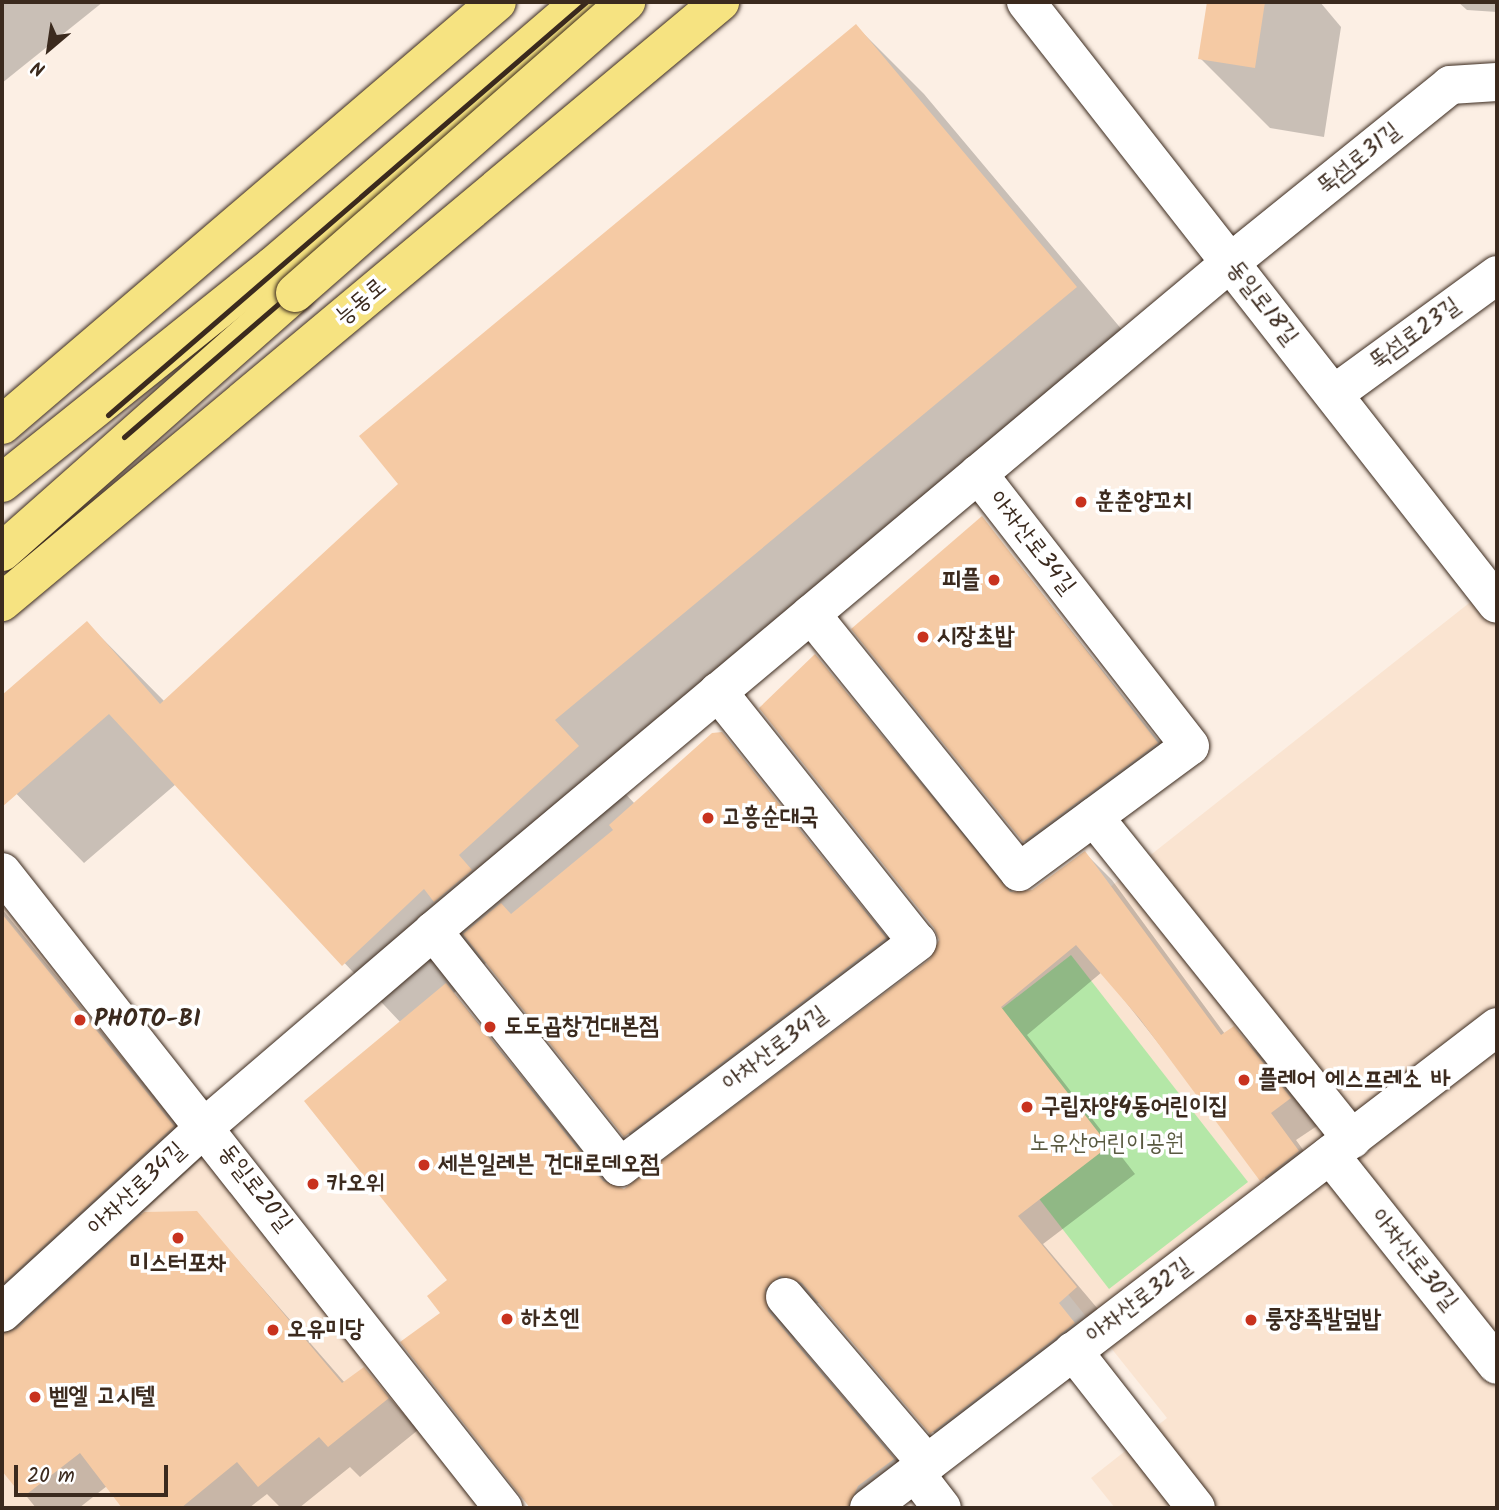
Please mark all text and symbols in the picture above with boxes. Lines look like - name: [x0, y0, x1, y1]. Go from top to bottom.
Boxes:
- north arrow: [14, 14, 84, 84]
- text: N: [26, 51, 51, 83]
- street label: 뚝섬로31길: [1312, 117, 1406, 201]
- street label: 동일로18길: [1220, 255, 1304, 351]
- street label: 능동로: [330, 272, 392, 332]
- street label: 뚝섬로23길: [1364, 292, 1466, 376]
- street label: 아차산로34길: [983, 485, 1081, 601]
- place label: 훈춘양꼬치: [1095, 488, 1192, 516]
- marker: 훈춘양꼬치: [1073, 494, 1089, 510]
- place label: 피플: [941, 566, 980, 594]
- marker: 피플: [986, 572, 1002, 588]
- place label: 시장초밥: [937, 623, 1014, 651]
- marker: 시장초밥: [915, 629, 931, 645]
- place label: 고흥순대국: [722, 804, 819, 832]
- marker: 고흥순대국: [700, 810, 716, 826]
- street label: 아차산로34길: [717, 1000, 833, 1098]
- place label: PHOTO-BI: [94, 1006, 201, 1034]
- marker: PHOTO-BI: [72, 1012, 88, 1028]
- place label: 도도곱창건대본점: [504, 1013, 658, 1041]
- marker: 도도곱창건대본점: [482, 1019, 498, 1035]
- place label: 플레어 에스프레소 바: [1258, 1066, 1450, 1094]
- marker: 플레어 에스프레소 바: [1236, 1072, 1252, 1088]
- place label: 구립자양4동어린이집: [1041, 1093, 1228, 1121]
- marker: 구립자양4동어린이집: [1019, 1099, 1035, 1115]
- park label: 노유산어린이공원: [1030, 1130, 1184, 1158]
- street label: 아차산로34길: [82, 1136, 192, 1242]
- street label: 동일로20길: [212, 1138, 298, 1238]
- place label: 세븐일레븐 건대로데오점: [438, 1151, 660, 1179]
- marker: 세븐일레븐 건대로데오점: [416, 1157, 432, 1173]
- place label: 카오위: [327, 1170, 385, 1198]
- marker: 카오위: [305, 1176, 321, 1192]
- street label: 아차산로30길: [1364, 1203, 1464, 1317]
- marker: 미스터포차: [170, 1230, 186, 1246]
- place label: 미스터포차: [130, 1250, 226, 1278]
- street label: 아차산로32길: [1081, 1252, 1197, 1350]
- place label: 하츠엔: [521, 1305, 579, 1333]
- place label: 룽쟝족발덮밥: [1265, 1306, 1381, 1334]
- marker: 하츠엔: [499, 1311, 515, 1327]
- marker: 룽쟝족발덮밥: [1243, 1312, 1259, 1328]
- place label: 오유미당: [287, 1316, 364, 1344]
- marker: 오유미당: [265, 1322, 281, 1338]
- place label: 벧엘 고시텔: [49, 1383, 155, 1411]
- marker: 벧엘 고시텔: [27, 1389, 43, 1405]
- scale bar: [18, 1450, 172, 1494]
- text: 20 m: [27, 1460, 75, 1493]

